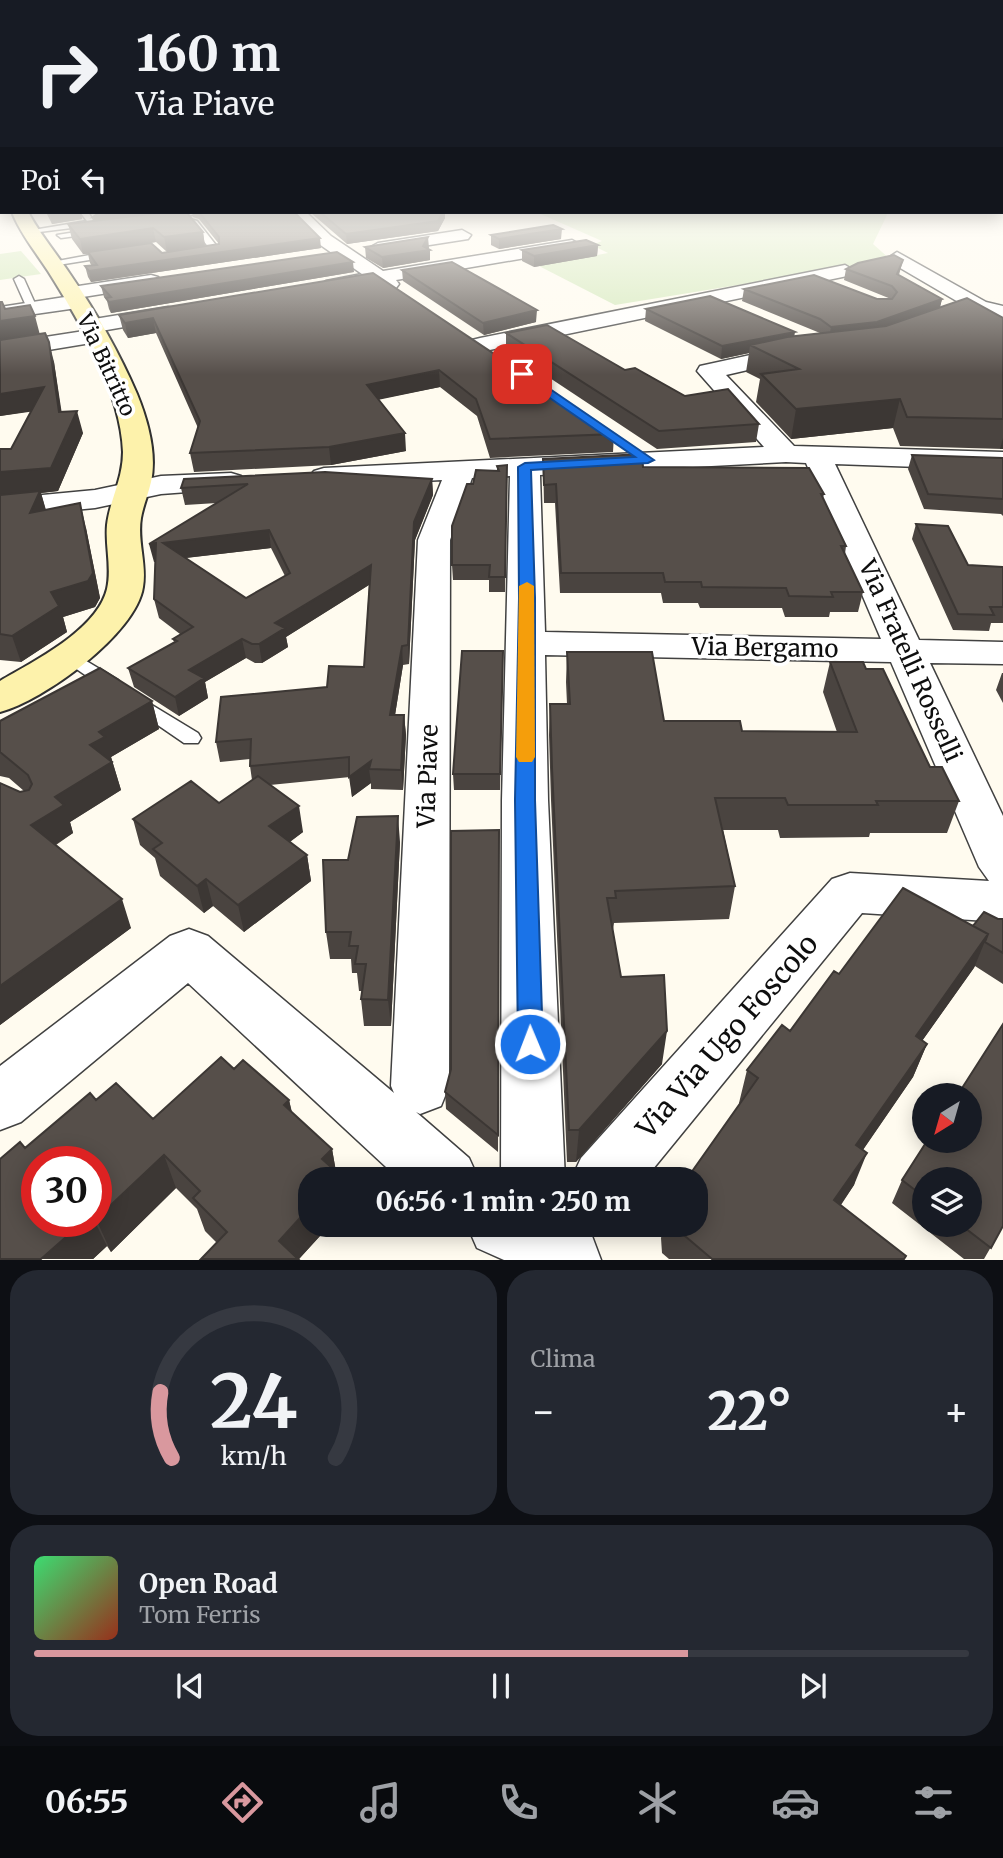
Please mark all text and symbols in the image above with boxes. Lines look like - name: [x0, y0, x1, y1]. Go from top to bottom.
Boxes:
- text: 160 m: [136, 23, 280, 84]
- icon: right: [21, 28, 112, 119]
- text: Via Piave: [136, 84, 274, 124]
- icon: left: [75, 161, 113, 199]
- text: Poi: [21, 164, 61, 197]
- street label: Via Bitritto: [71, 308, 142, 420]
- pin: [492, 344, 552, 404]
- icon: arrive: [503, 355, 541, 393]
- street label: Via Fratelli Rosselli: [851, 554, 969, 767]
- street label: Via Bergamo: [690, 631, 839, 664]
- street label: Via Piave: [410, 724, 445, 829]
- street label: Via Via Ugo Foscolo: [628, 926, 826, 1146]
- position arrow: [493, 1007, 567, 1081]
- north arrow: [912, 1083, 982, 1153]
- map controls: [912, 1083, 982, 1237]
- speed limit sign: 30: [21, 1146, 112, 1237]
- button: layers: [912, 1167, 982, 1237]
- text: 06:56 · 1 min · 250 m: [375, 1185, 631, 1218]
- text: Clima: [531, 1344, 595, 1373]
- text: 24: [209, 1357, 297, 1449]
- text: 22°: [707, 1379, 792, 1444]
- text: −: [531, 1388, 556, 1435]
- text: +: [944, 1388, 969, 1435]
- text: km/h: [220, 1440, 286, 1472]
- text: Open Road: [139, 1567, 278, 1600]
- text: Tom Ferris: [139, 1600, 261, 1629]
- icon: previous: [171, 1667, 209, 1705]
- icon: pause: [482, 1667, 520, 1705]
- icon: next: [794, 1667, 832, 1705]
- icon: directions: [218, 1778, 267, 1827]
- icon: music: [356, 1778, 405, 1827]
- icon: phone: [494, 1778, 543, 1827]
- icon: climate: [633, 1778, 682, 1827]
- icon: car: [771, 1778, 820, 1827]
- icon: filters: [909, 1778, 958, 1827]
- text: 06:55: [45, 1782, 129, 1822]

